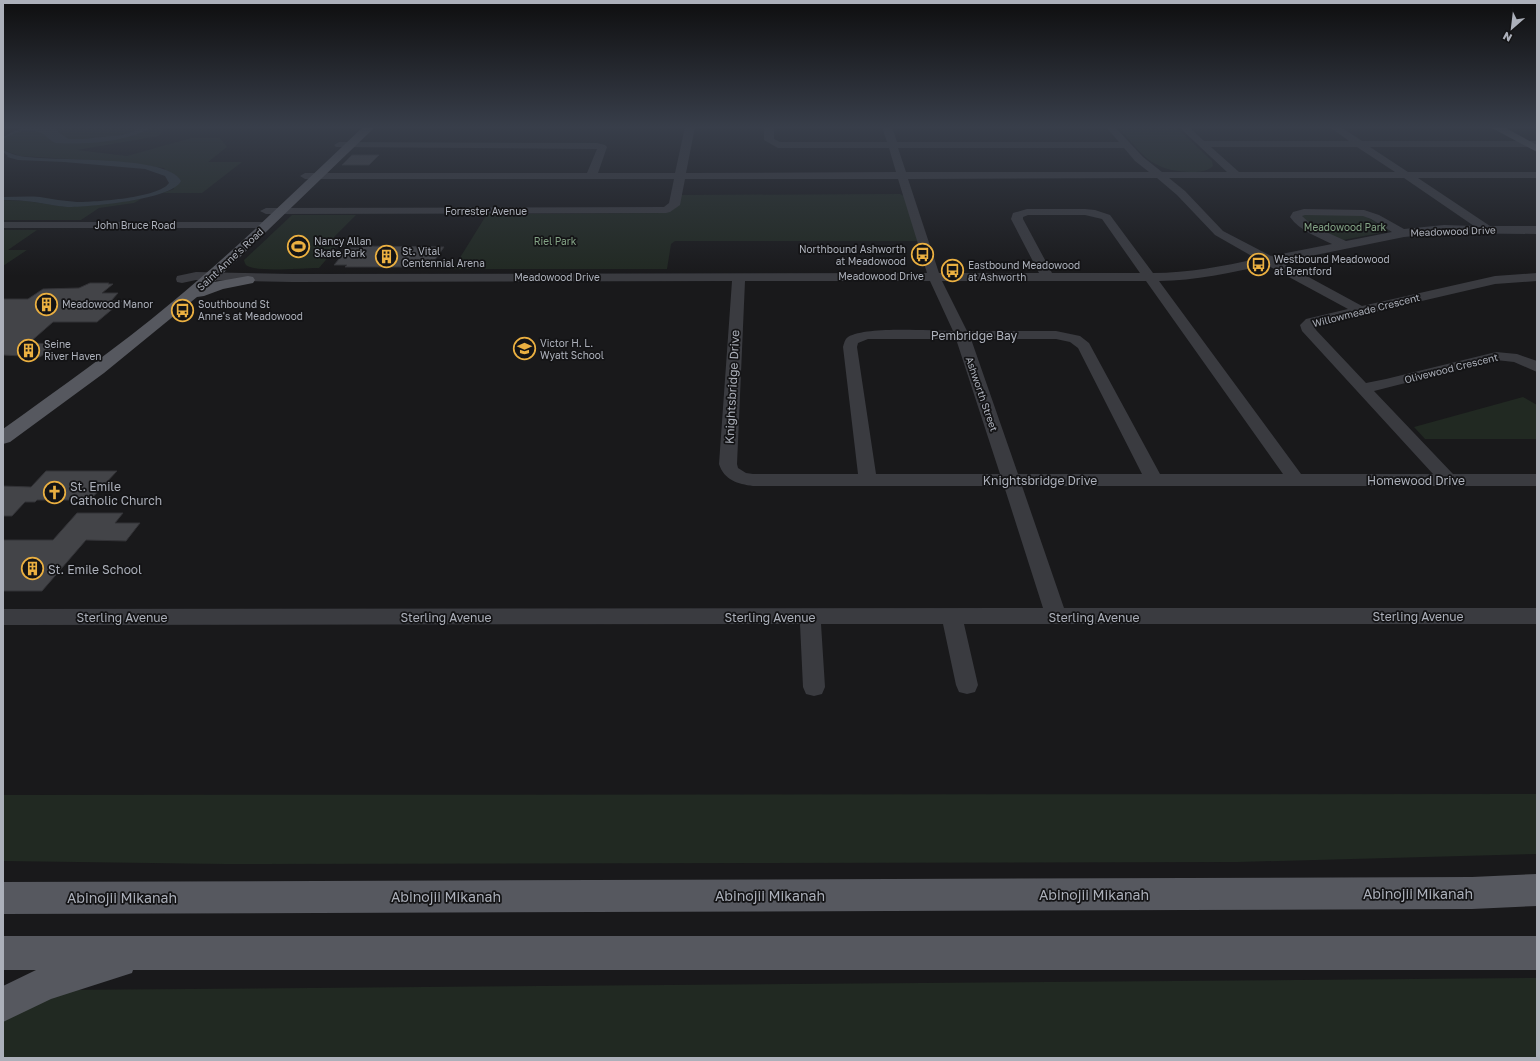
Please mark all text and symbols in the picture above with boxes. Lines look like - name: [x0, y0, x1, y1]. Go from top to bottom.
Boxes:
- north arrow: [1492, 8, 1532, 48]
- text: N: [1500, 30, 1514, 45]
- street label: Forrester Avenue: [445, 205, 527, 217]
- street label: John Bruce Road: [94, 219, 176, 231]
- park label: Meadowood Park: [1304, 221, 1387, 233]
- street label: Meadowood Drive: [1410, 224, 1496, 238]
- street label: Saint Anne's Road: [194, 225, 266, 293]
- sports icon: Nancy Allan Skate Park: [286, 234, 312, 260]
- place label: Nancy Allan Skate Park: [314, 235, 371, 259]
- park label: Riel Park: [534, 235, 577, 247]
- bus stop icon: Northbound Ashworth at Meadowood: [909, 242, 935, 268]
- place label: Northbound Ashworth at Meadowood: [799, 243, 906, 267]
- building icon: St. Vital Centennial Arena: [374, 244, 400, 270]
- place label: St. Vital Centennial Arena: [402, 245, 485, 269]
- bus stop icon: Westbound Meadowood at Brentford: [1246, 252, 1272, 278]
- place label: Westbound Meadowood at Brentford: [1274, 253, 1390, 277]
- bus stop icon: Eastbound Meadowood at Ashworth: [939, 258, 965, 284]
- place label: Eastbound Meadowood at Ashworth: [968, 259, 1080, 283]
- street label: Meadowood Drive: [838, 270, 924, 282]
- street label: Meadowood Drive: [514, 271, 600, 283]
- building icon: Meadowood Manor: [33, 291, 59, 317]
- street label: Willowmeade Crescent: [1311, 291, 1421, 329]
- bus stop icon: Southbound St Anne's at Meadowood: [170, 297, 196, 323]
- place label: Meadowood Manor: [62, 298, 153, 310]
- place label: Southbound St Anne's at Meadowood: [198, 298, 303, 322]
- street label: Pembridge Bay: [931, 328, 1018, 343]
- street label: Knightsbridge Drive: [722, 329, 742, 445]
- school or university icon: Victor H. L. Wyatt School: [512, 336, 538, 362]
- building icon: Seine River Haven: [15, 337, 41, 363]
- place label: Victor H. L. Wyatt School: [540, 337, 604, 361]
- place label: Seine River Haven: [44, 338, 101, 362]
- street label: Olivewood Crescent: [1403, 351, 1499, 385]
- street label: Ashworth Street: [964, 355, 1000, 433]
- street label: Knightsbridge Drive: [983, 473, 1097, 488]
- street label: Homewood Drive: [1367, 473, 1465, 488]
- place label: St. Emile Catholic Church: [70, 479, 162, 508]
- church icon: St. Emile Catholic Church: [42, 480, 68, 506]
- building icon: St. Emile School: [19, 556, 45, 582]
- place label: St. Emile School: [48, 562, 142, 577]
- street label: Sterling Avenue: [1372, 609, 1464, 624]
- street label: Sterling Avenue: [76, 610, 168, 625]
- street label: Sterling Avenue: [400, 610, 492, 625]
- street label: Sterling Avenue: [724, 610, 816, 625]
- street label: Sterling Avenue: [1048, 610, 1140, 625]
- street label: Abinojii Mikanah: [1363, 885, 1473, 902]
- street label: Abinojii Mikanah: [1039, 886, 1149, 903]
- street label: Abinojii Mikanah: [715, 887, 825, 904]
- street label: Abinojii Mikanah: [391, 888, 501, 905]
- street label: Abinojii Mikanah: [67, 889, 177, 906]

